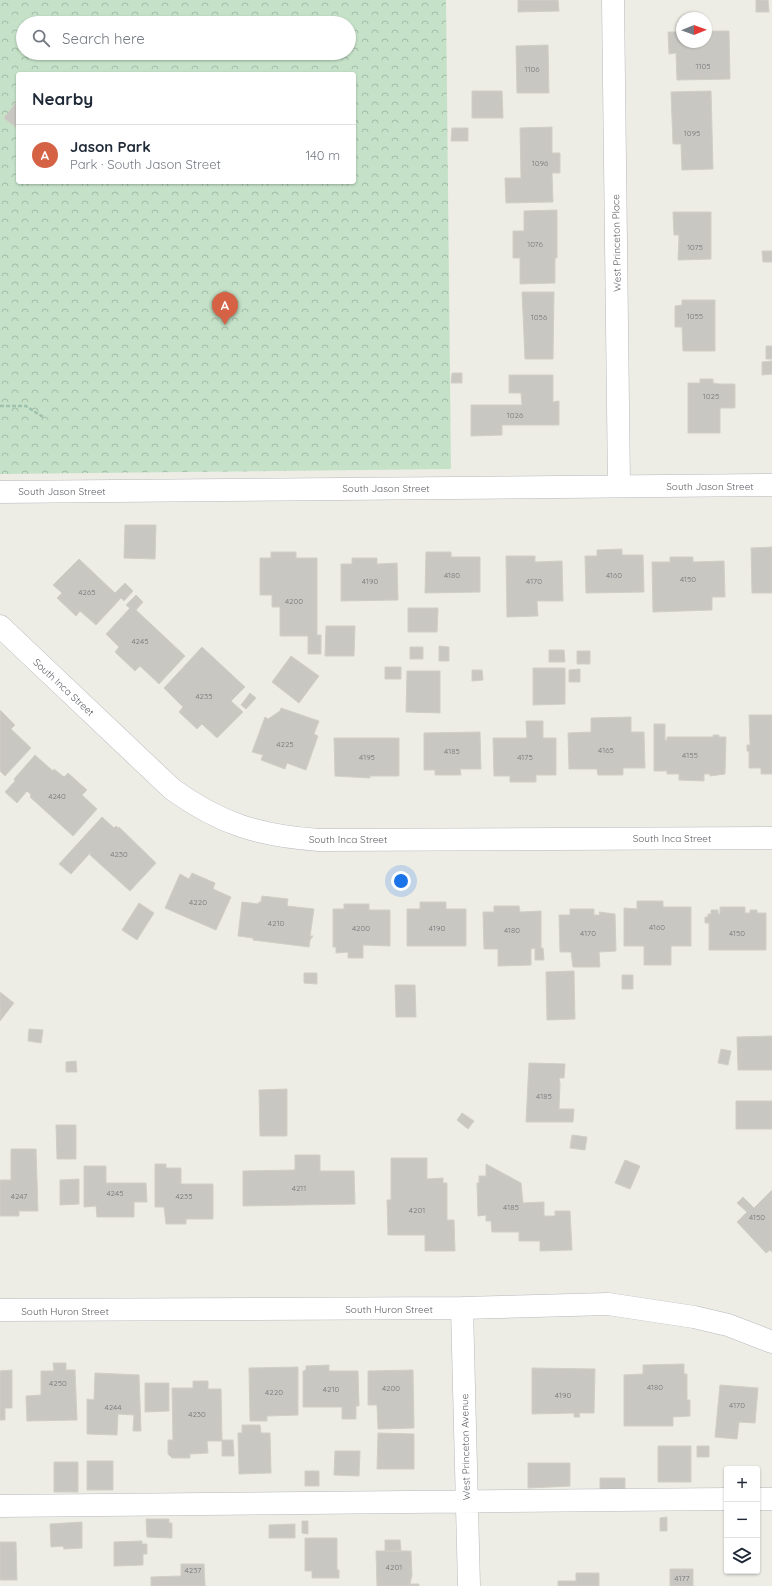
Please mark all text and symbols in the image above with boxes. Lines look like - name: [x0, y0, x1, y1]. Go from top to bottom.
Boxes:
- north arrow: [676, 12, 712, 48]
- search box: [16, 16, 356, 60]
- icon: search: [30, 27, 52, 49]
- text: Search here: [62, 29, 145, 48]
- house number: 1105: [695, 61, 711, 71]
- house number: 1106: [525, 64, 540, 74]
- text: Nearby: [32, 88, 93, 109]
- house number: 1095: [684, 128, 700, 138]
- text: Jason Park: [70, 137, 151, 156]
- text: A: [41, 147, 49, 163]
- text: 140 m: [305, 147, 340, 163]
- text: Park · South Jason Street: [70, 156, 221, 172]
- house number: 1096: [532, 158, 549, 168]
- street label: West Princeton Place: [609, 194, 624, 292]
- house number: 1076: [527, 239, 543, 249]
- house number: 1075: [687, 242, 703, 252]
- pin: A: [212, 292, 238, 325]
- house number: 1055: [687, 311, 703, 321]
- house number: 1056: [531, 312, 548, 322]
- house number: 1025: [703, 391, 719, 401]
- house number: 1026: [507, 410, 524, 420]
- street label: South Jason Street: [666, 480, 754, 493]
- street label: South Jason Street: [342, 482, 430, 495]
- street label: South Jason Street: [18, 485, 106, 498]
- house number: 4180: [444, 570, 460, 580]
- house number: 4160: [606, 570, 622, 580]
- house number: 4150: [680, 574, 696, 584]
- house number: 4190: [362, 576, 378, 586]
- house number: 4170: [526, 576, 542, 586]
- house number: 4265: [78, 587, 96, 597]
- house number: 4200: [285, 596, 303, 606]
- house number: 4245: [131, 636, 149, 646]
- street label: South Inca Street: [30, 656, 97, 719]
- house number: 4235: [195, 691, 213, 701]
- house number: 4225: [276, 739, 294, 749]
- house number: 4165: [598, 745, 614, 755]
- house number: 4185: [444, 746, 460, 756]
- house number: 4155: [682, 750, 698, 760]
- house number: 4195: [359, 752, 375, 762]
- house number: 4175: [517, 752, 533, 762]
- house number: 4240: [48, 791, 66, 801]
- street label: South Inca Street: [633, 832, 712, 845]
- street label: South Inca Street: [309, 833, 388, 846]
- house number: 4230: [110, 849, 128, 859]
- your location: [391, 871, 411, 891]
- house number: 4220: [189, 897, 207, 907]
- house number: 4210: [268, 918, 284, 928]
- house number: 4160: [649, 922, 665, 932]
- house number: 4200: [352, 923, 370, 933]
- house number: 4190: [429, 923, 445, 933]
- house number: 4180: [504, 925, 520, 935]
- house number: 4170: [580, 928, 596, 938]
- house number: 4150: [729, 928, 745, 938]
- house number: 4185: [536, 1091, 552, 1101]
- house number: 4211: [292, 1183, 306, 1193]
- house number: 4245: [106, 1188, 124, 1198]
- house number: 4247: [11, 1191, 27, 1201]
- house number: 4235: [175, 1191, 193, 1201]
- house number: 4185: [503, 1202, 519, 1212]
- house number: 4201: [409, 1205, 425, 1215]
- house number: 4150: [749, 1212, 765, 1222]
- street label: South Huron Street: [345, 1303, 433, 1316]
- street label: South Huron Street: [21, 1305, 109, 1318]
- house number: 4250: [49, 1378, 67, 1388]
- house number: 4180: [647, 1382, 663, 1392]
- house number: 4200: [382, 1383, 400, 1393]
- house number: 4210: [323, 1384, 339, 1394]
- house number: 4220: [265, 1387, 283, 1397]
- house number: 4190: [555, 1390, 571, 1400]
- street label: West Princeton Avenue: [458, 1393, 473, 1500]
- house number: 4170: [729, 1400, 745, 1410]
- house number: 4244: [105, 1402, 121, 1412]
- house number: 4230: [188, 1409, 206, 1419]
- map controls: [724, 1466, 760, 1574]
- button: +: [724, 1466, 760, 1502]
- button: −: [724, 1502, 760, 1538]
- button: layers: [724, 1538, 760, 1574]
- house number: 4201: [386, 1562, 402, 1572]
- house number: 4237: [185, 1565, 201, 1575]
- house number: 4177: [674, 1573, 690, 1583]

